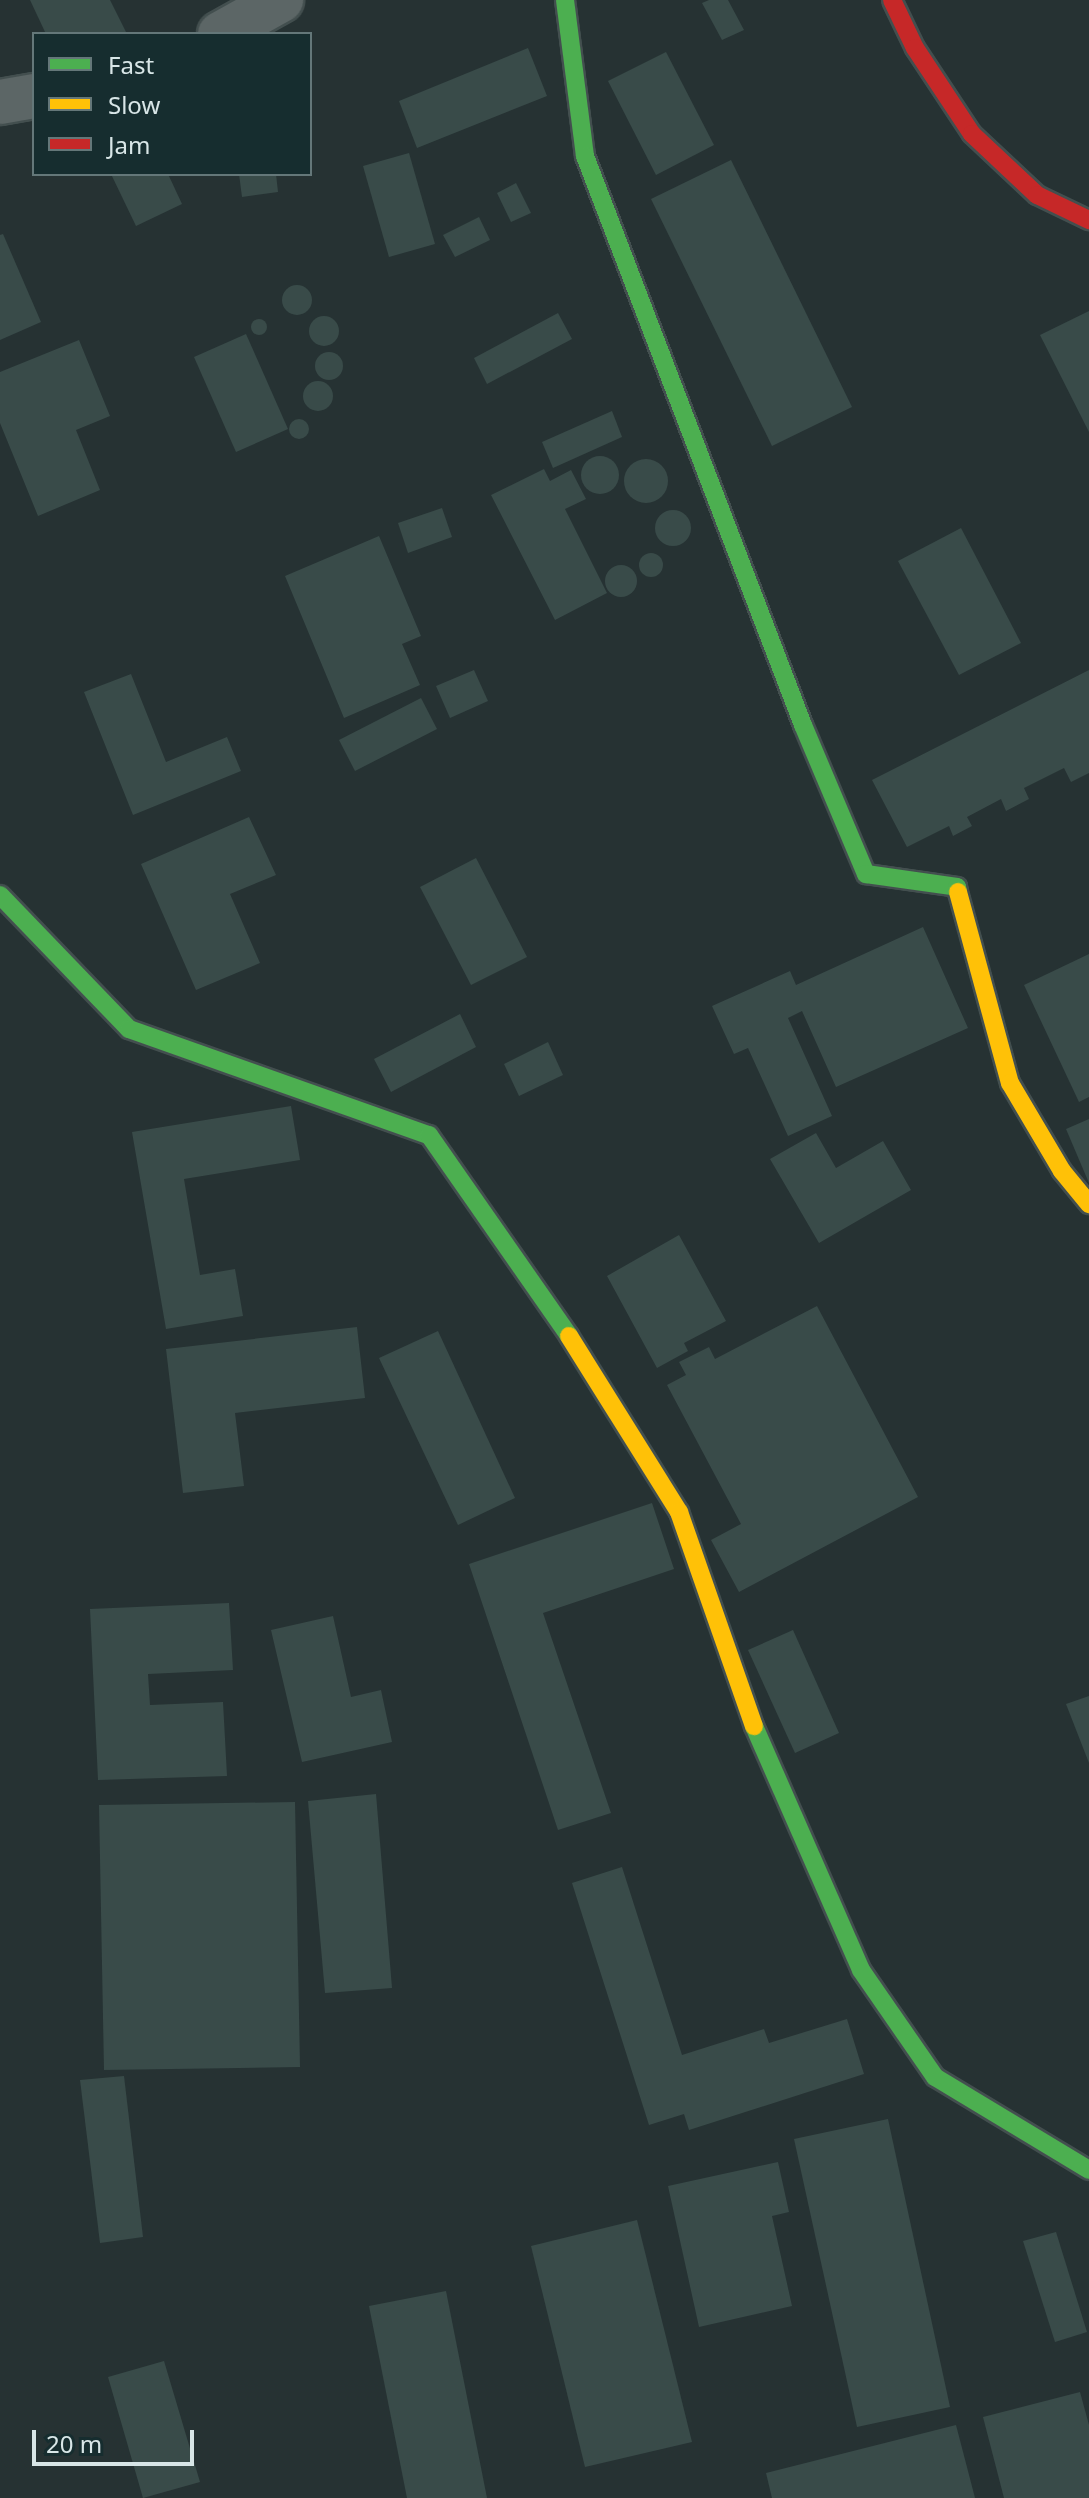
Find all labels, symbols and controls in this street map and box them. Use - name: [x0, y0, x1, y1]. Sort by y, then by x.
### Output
- legend: [32, 32, 312, 176]
- text: Fast: [108, 48, 154, 81]
- text: Slow: [108, 88, 160, 121]
- text: Jam: [108, 128, 150, 161]
- scale bar: [36, 2414, 198, 2464]
- text: 20 m: [46, 2427, 102, 2460]

